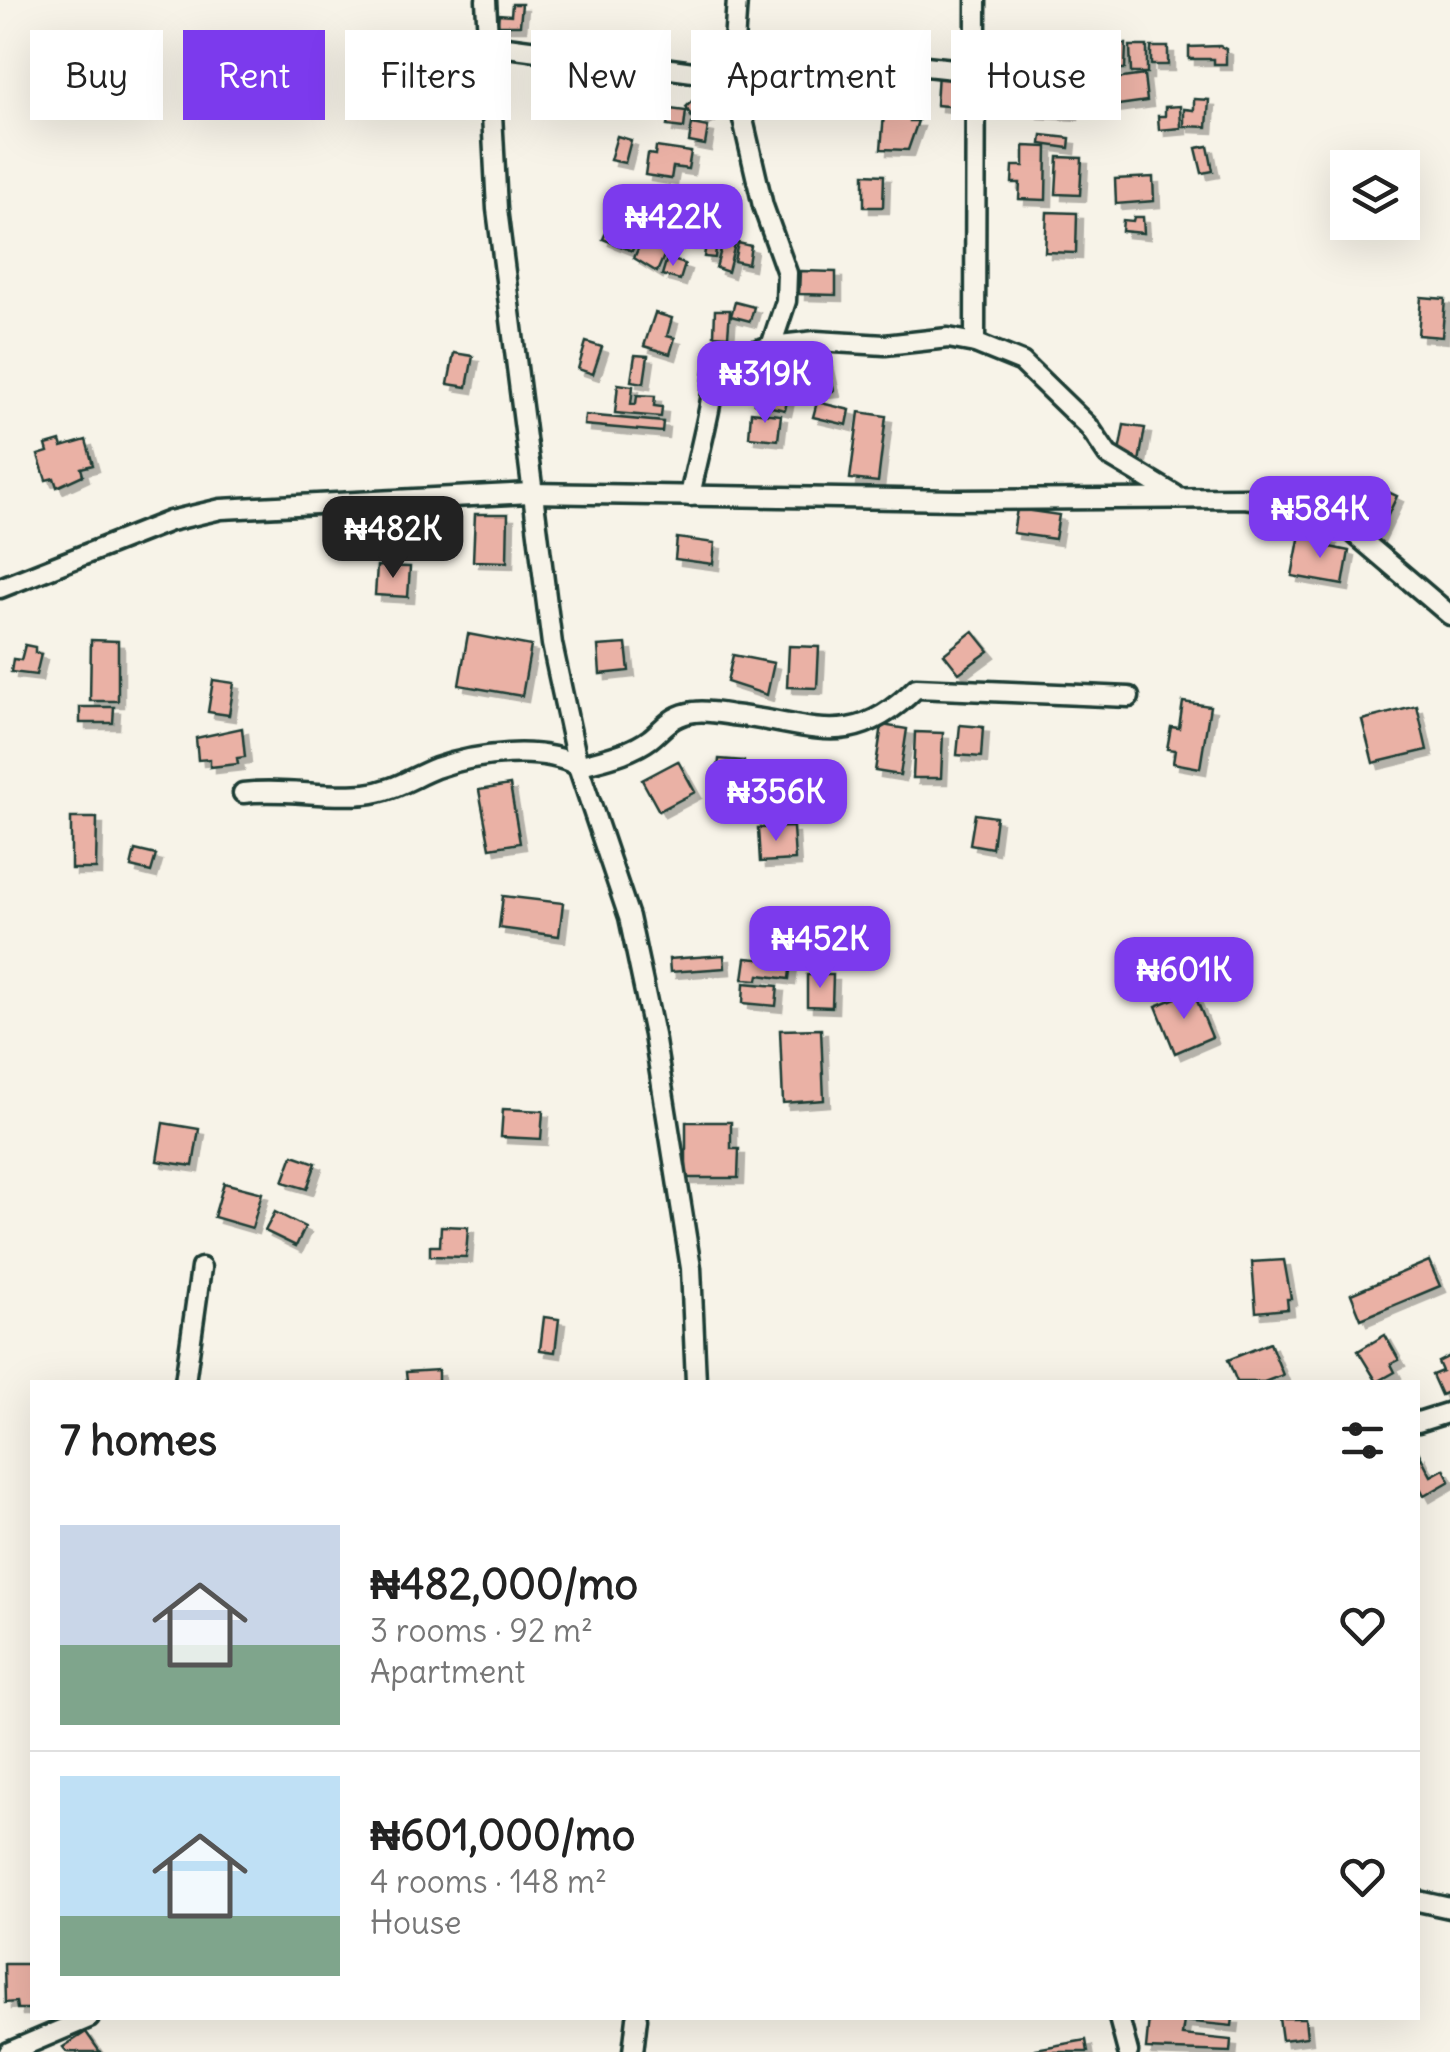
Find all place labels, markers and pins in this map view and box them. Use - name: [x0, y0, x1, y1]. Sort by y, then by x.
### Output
- pin: ₦422K: [603, 184, 743, 269]
- pin: ₦319K: [695, 341, 835, 426]
- pin: ₦584K: [1250, 476, 1390, 561]
- pin: ₦482K: [323, 496, 463, 581]
- pin: ₦356K: [706, 759, 846, 844]
- pin: ₦452K: [750, 906, 890, 991]
- pin: ₦601K: [1114, 937, 1254, 1022]

